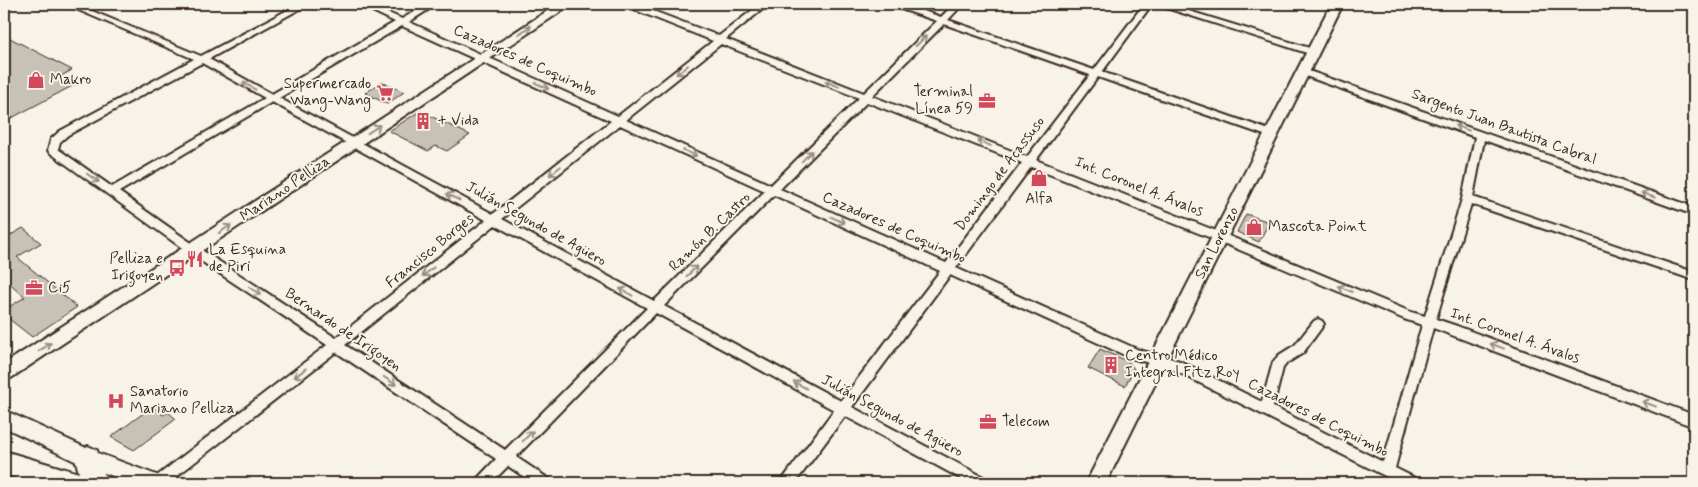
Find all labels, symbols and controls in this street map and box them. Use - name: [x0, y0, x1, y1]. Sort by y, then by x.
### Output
- street label: Cazadores de Coquimbo: [450, 20, 600, 102]
- one-way arrow: [518, 25, 532, 36]
- one-way arrow: [915, 35, 928, 47]
- one-way arrow: [676, 64, 689, 75]
- shop icon: Makro: [26, 70, 46, 90]
- place label: Makro: [50, 70, 91, 90]
- place label: Supermercado Wang-Wang: [284, 74, 371, 112]
- one-way arrow: [825, 78, 840, 87]
- one-way arrow: [242, 80, 257, 90]
- one-way arrow: [535, 81, 550, 91]
- place label: Terminal Línea 59: [913, 82, 973, 119]
- supermarket icon: Supermercado Wang-Wang: [375, 83, 395, 103]
- street label: Sargento Juan Bautista Cabral: [1408, 84, 1599, 171]
- office icon: Terminal Línea 59: [977, 91, 997, 111]
- building icon: + Vida: [413, 111, 433, 131]
- place label: + Vida: [437, 111, 479, 131]
- street label: Domingo de Acassuso: [950, 113, 1050, 235]
- one-way arrow: [1455, 123, 1471, 132]
- one-way arrow: [367, 124, 381, 134]
- one-way arrow: [976, 138, 991, 147]
- one-way arrow: [682, 149, 697, 159]
- one-way arrow: [801, 150, 813, 163]
- street label: Mariano Pelliza: [236, 151, 334, 227]
- street label: Int. Coronel A. Ávalos: [1072, 151, 1207, 222]
- one-way arrow: [549, 165, 562, 176]
- shop icon: Alfa: [1029, 168, 1049, 188]
- one-way arrow: [86, 173, 100, 183]
- street label: Julián Segundo de Agüero: [462, 177, 610, 272]
- street label: Cazadores de Coquimbo: [819, 187, 969, 269]
- street label: Ramón B. Castro: [665, 188, 755, 276]
- place label: Alfa: [1025, 189, 1053, 209]
- one-way arrow: [1641, 190, 1657, 199]
- one-way arrow: [446, 192, 461, 201]
- street label: San Lorenzo: [1190, 203, 1244, 283]
- street label: Francisco Borges: [382, 209, 479, 294]
- one-way arrow: [831, 215, 846, 225]
- shop icon: Mascota Point: [1244, 217, 1264, 237]
- place label: Mascota Point: [1268, 217, 1367, 237]
- one-way arrow: [217, 224, 231, 234]
- place label: La Esquina de Piri: [209, 240, 286, 277]
- place label: Pelliza e Irigoyen: [110, 249, 163, 287]
- restaurant icon: La Esquina de Piri: [185, 249, 205, 269]
- bus stop icon: Pelliza e Irigoyen: [167, 258, 187, 278]
- one-way arrow: [686, 265, 698, 277]
- one-way arrow: [421, 267, 435, 277]
- office icon: Ci5: [24, 278, 44, 298]
- place label: Ci5: [48, 278, 71, 298]
- street label: Bernardo de Irigoyen: [280, 284, 405, 377]
- one-way arrow: [1338, 284, 1353, 294]
- one-way arrow: [248, 286, 262, 296]
- one-way arrow: [619, 287, 634, 297]
- street label: Int. Coronel A. Ávalos: [1447, 302, 1583, 369]
- one-way arrow: [37, 341, 51, 351]
- one-way arrow: [1490, 341, 1505, 350]
- place label: Centro Médico Integral Fitz Roy: [1125, 346, 1240, 384]
- building icon: Centro Médico Integral Fitz Roy: [1101, 355, 1121, 375]
- one-way arrow: [293, 368, 307, 378]
- street label: Julián Segundo de Agüero: [817, 370, 966, 463]
- street label: Cazadores de Coquimbo: [1244, 374, 1392, 462]
- one-way arrow: [383, 376, 397, 386]
- one-way arrow: [794, 380, 808, 390]
- place label: Sanatorio Mariano Pelliza: [130, 382, 235, 419]
- hospital icon: Sanatorio Mariano Pelliza: [106, 391, 126, 411]
- one-way arrow: [1642, 399, 1657, 408]
- office icon: Telecom: [978, 412, 998, 432]
- place label: Telecom: [1002, 412, 1050, 432]
- one-way arrow: [522, 429, 534, 442]

